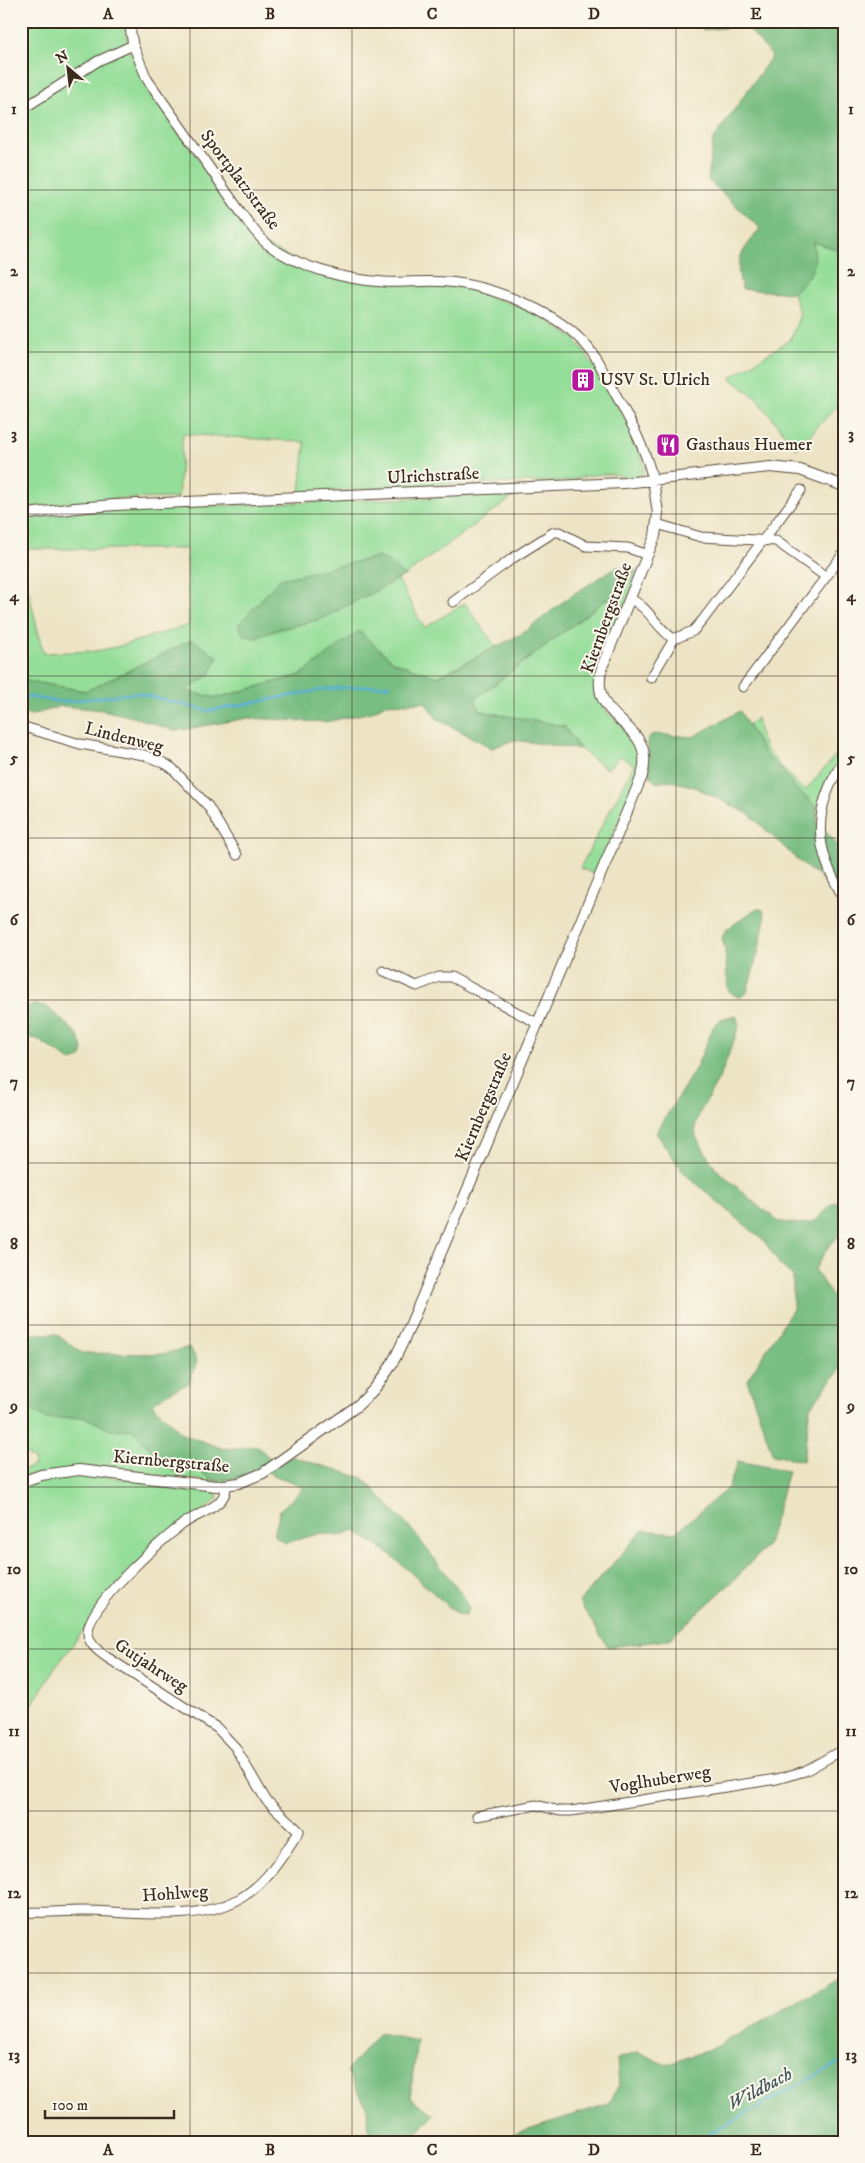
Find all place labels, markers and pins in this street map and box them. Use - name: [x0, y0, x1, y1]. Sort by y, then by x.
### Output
- building icon: USV St. Ulrich: [570, 367, 596, 393]
- place label: USV St. Ulrich: [600, 369, 710, 391]
- restaurant icon: Gasthaus Huemer: [655, 432, 681, 458]
- place label: Gasthaus Huemer: [686, 434, 813, 456]

